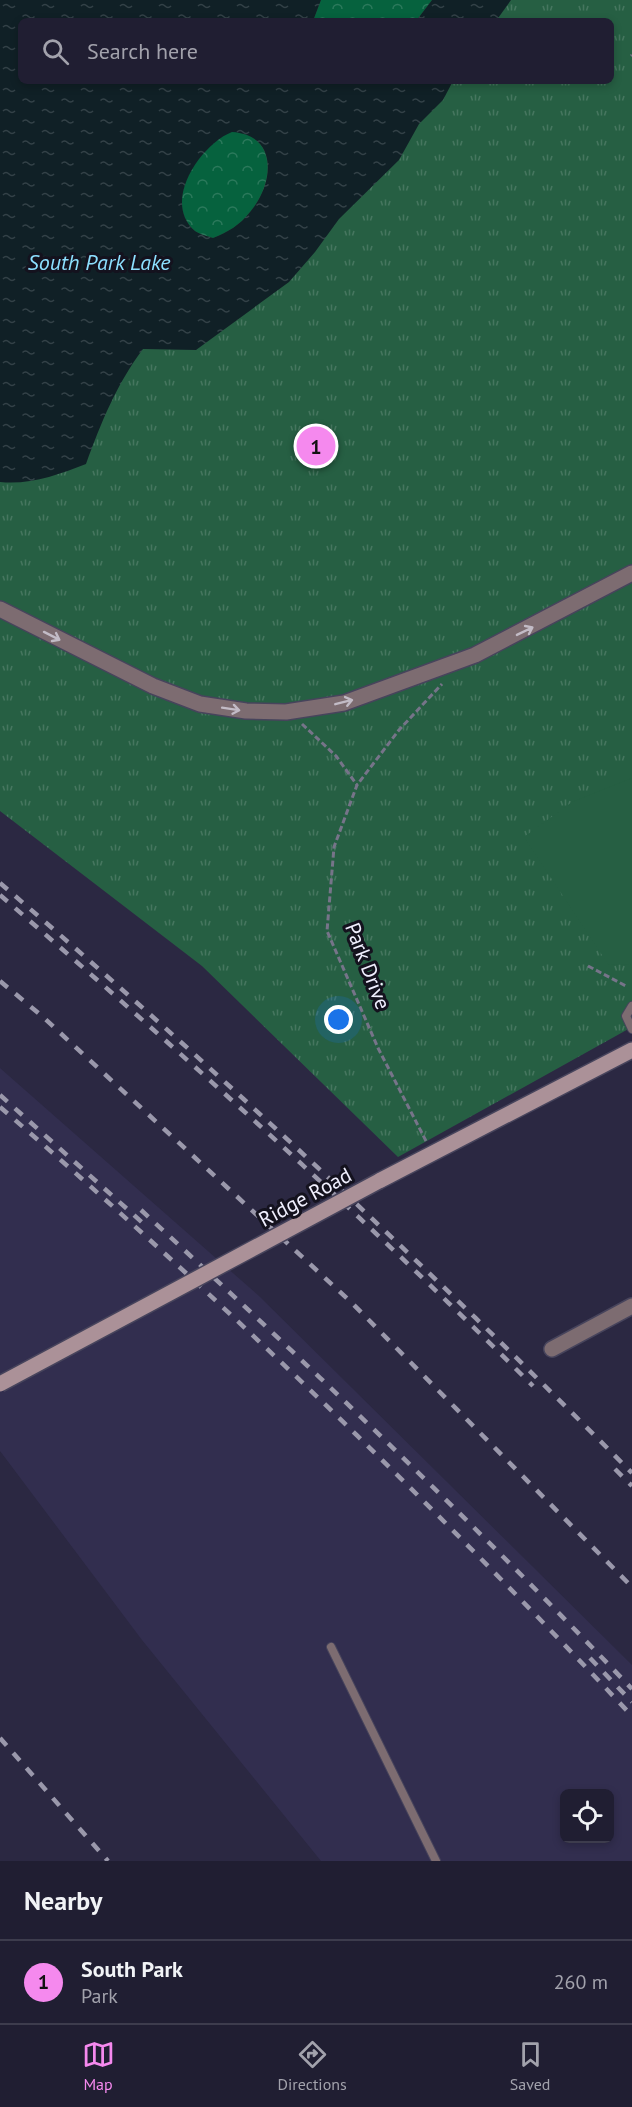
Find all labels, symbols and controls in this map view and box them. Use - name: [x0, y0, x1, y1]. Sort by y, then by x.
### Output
- search box: [18, 18, 614, 84]
- icon: search: [39, 35, 72, 68]
- text: Search here: [87, 37, 198, 65]
- water label: South Park Lake: [28, 248, 171, 276]
- pin: 1: [296, 424, 336, 468]
- one-way arrow: [515, 624, 533, 636]
- one-way arrow: [42, 631, 60, 643]
- one-way arrow: [334, 695, 353, 707]
- one-way arrow: [221, 704, 241, 715]
- street label: Park Drive: [339, 919, 397, 1013]
- your location: [324, 1005, 353, 1034]
- street label: Ridge Road: [254, 1161, 356, 1233]
- map controls: [560, 1789, 614, 1843]
- button: locate: [560, 1789, 614, 1843]
- text: Nearby: [24, 1884, 102, 1917]
- text: South Park: [81, 1955, 183, 1983]
- text: 1: [38, 1969, 49, 1995]
- text: 260 m: [554, 1969, 608, 1995]
- text: Park: [81, 1983, 118, 2009]
- tab: Map: [82, 2038, 115, 2094]
- tab: Directions: [278, 2038, 347, 2094]
- tab: Saved: [510, 2038, 550, 2094]

